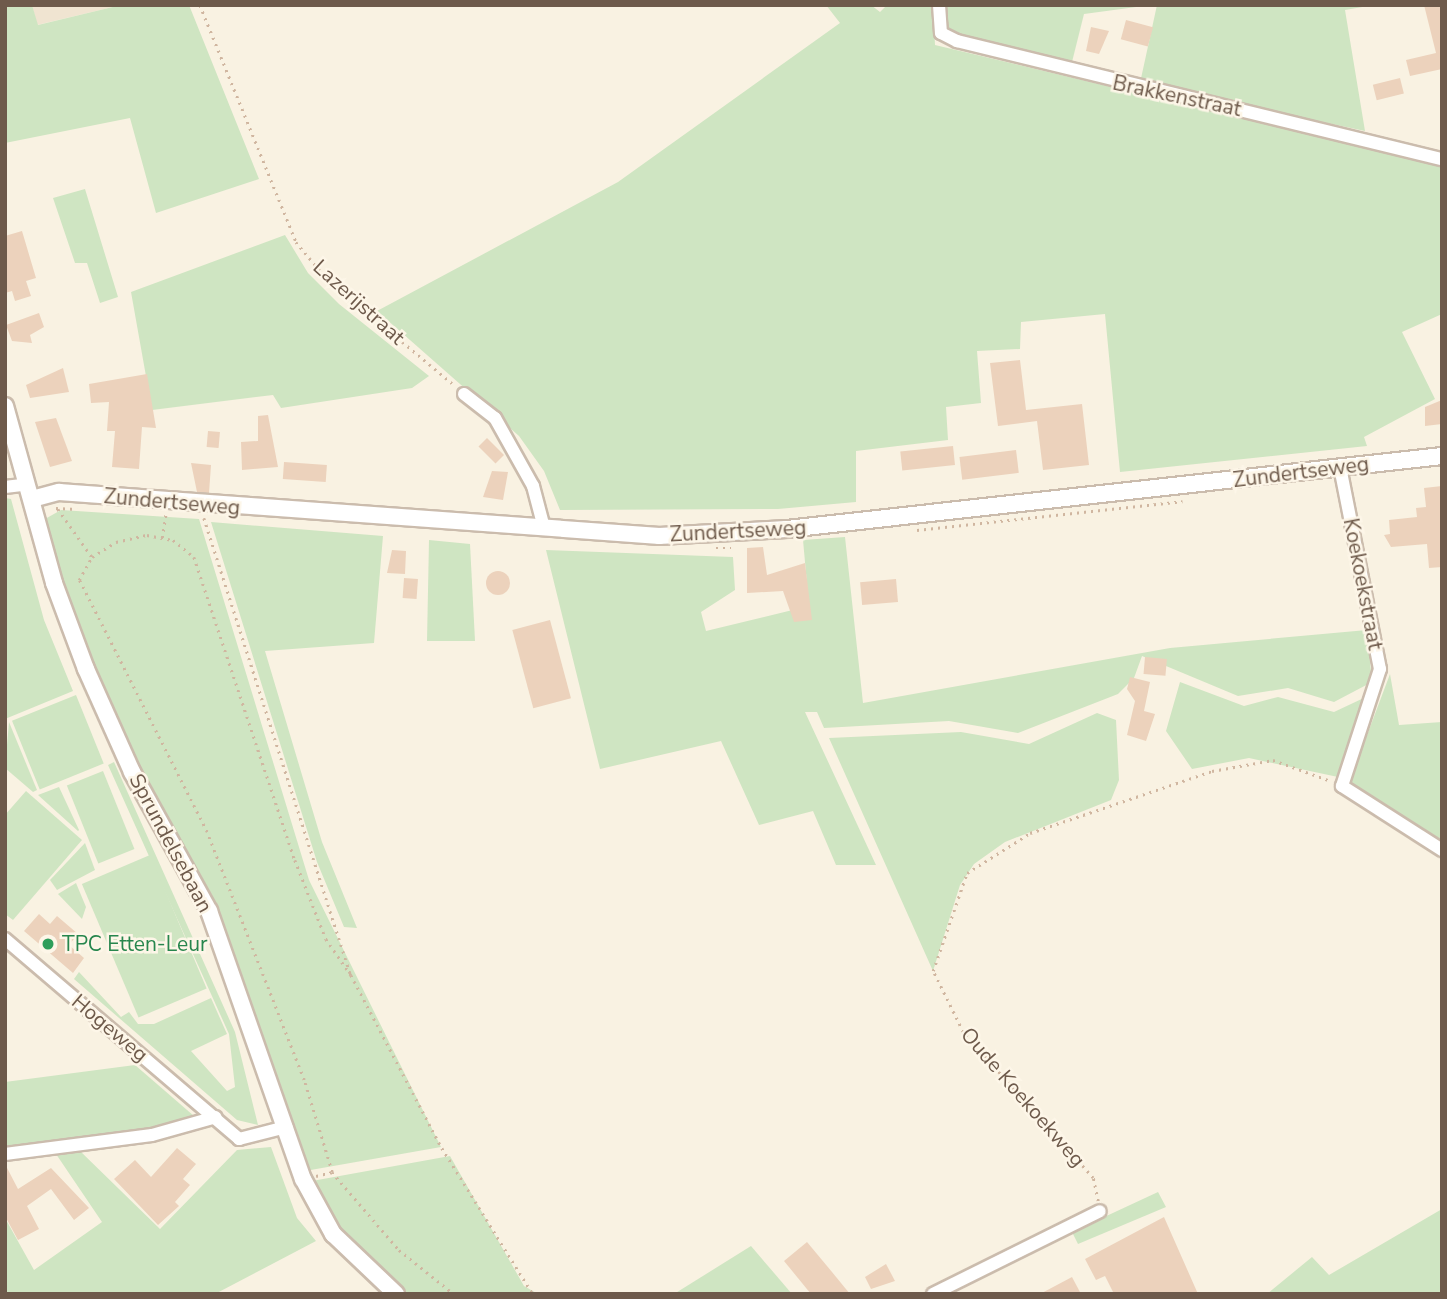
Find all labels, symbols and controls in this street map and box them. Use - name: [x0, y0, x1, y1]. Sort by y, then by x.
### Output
- street label: Brakkenstraat: [1110, 70, 1244, 122]
- street label: Lazerijstraat: [308, 254, 410, 350]
- street label: Zundertseweg: [1232, 451, 1370, 493]
- street label: Zundertseweg: [103, 483, 241, 521]
- street label: Zundertseweg: [669, 515, 807, 547]
- street label: Koekoekstraat: [1338, 516, 1388, 652]
- street label: Sprundelsebaan: [124, 769, 218, 917]
- place label: TPC Etten-Leur: [62, 931, 208, 957]
- marker: TPC Etten-Leur: [40, 936, 56, 952]
- street label: Hogeweg: [67, 989, 153, 1067]
- street label: Oude Koekoekweg: [956, 1022, 1090, 1172]

